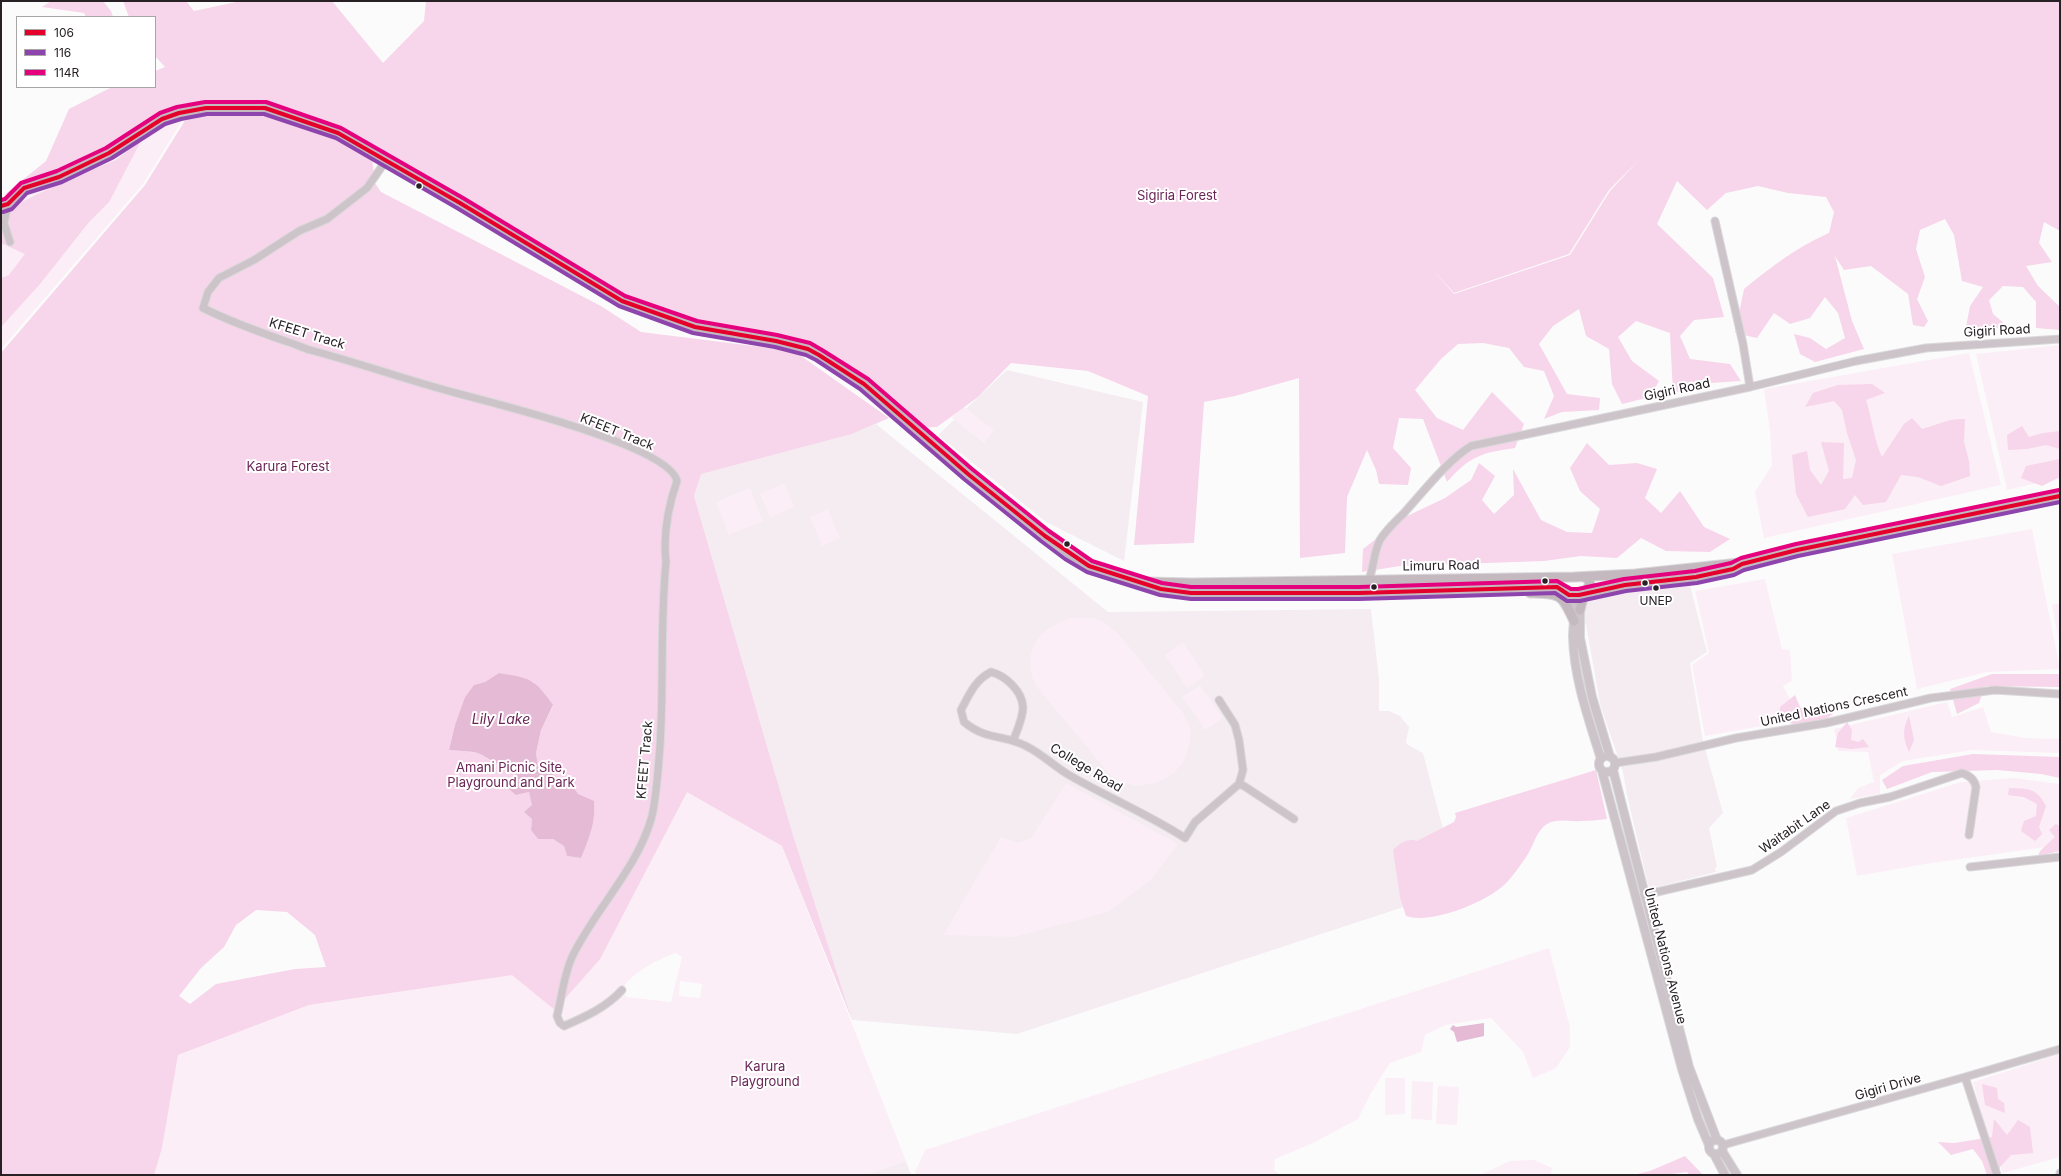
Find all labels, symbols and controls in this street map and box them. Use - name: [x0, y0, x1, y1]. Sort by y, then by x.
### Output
- legend: [16, 16, 156, 88]
- text: 106: [54, 25, 74, 40]
- text: 116: [54, 45, 71, 60]
- text: 114R: [54, 65, 79, 80]
- unlabelled marker: [414, 181, 424, 191]
- park label: Sigiria Forest: [1137, 188, 1217, 204]
- street label: KFEET Track: [267, 315, 347, 353]
- street label: Gigiri Road: [1963, 321, 2031, 341]
- street label: Gigiri Road: [1642, 375, 1712, 405]
- street label: KFEET Track: [578, 410, 656, 454]
- park label: Karura Forest: [247, 459, 329, 475]
- unlabelled marker: [1062, 539, 1072, 549]
- street label: Limuru Road: [1402, 558, 1480, 574]
- unlabelled marker: [1540, 576, 1550, 586]
- unlabelled marker: [1640, 578, 1650, 588]
- unlabelled marker: [1369, 582, 1379, 592]
- marker: UNEP: [1651, 583, 1661, 593]
- place label: UNEP: [1640, 594, 1672, 608]
- street label: United Nations Crescent: [1759, 684, 1909, 730]
- water label: Lily Lake: [472, 712, 530, 728]
- street label: KFEET Track: [634, 720, 656, 800]
- street label: College Road: [1047, 740, 1125, 796]
- park label: Amani Picnic Site, Playground and Park: [447, 760, 575, 791]
- street label: Waitabit Lane: [1756, 797, 1834, 857]
- street label: United Nations Avenue: [1640, 886, 1690, 1026]
- park label: Karura Playground: [730, 1059, 800, 1090]
- street label: Gigiri Drive: [1853, 1070, 1923, 1104]

